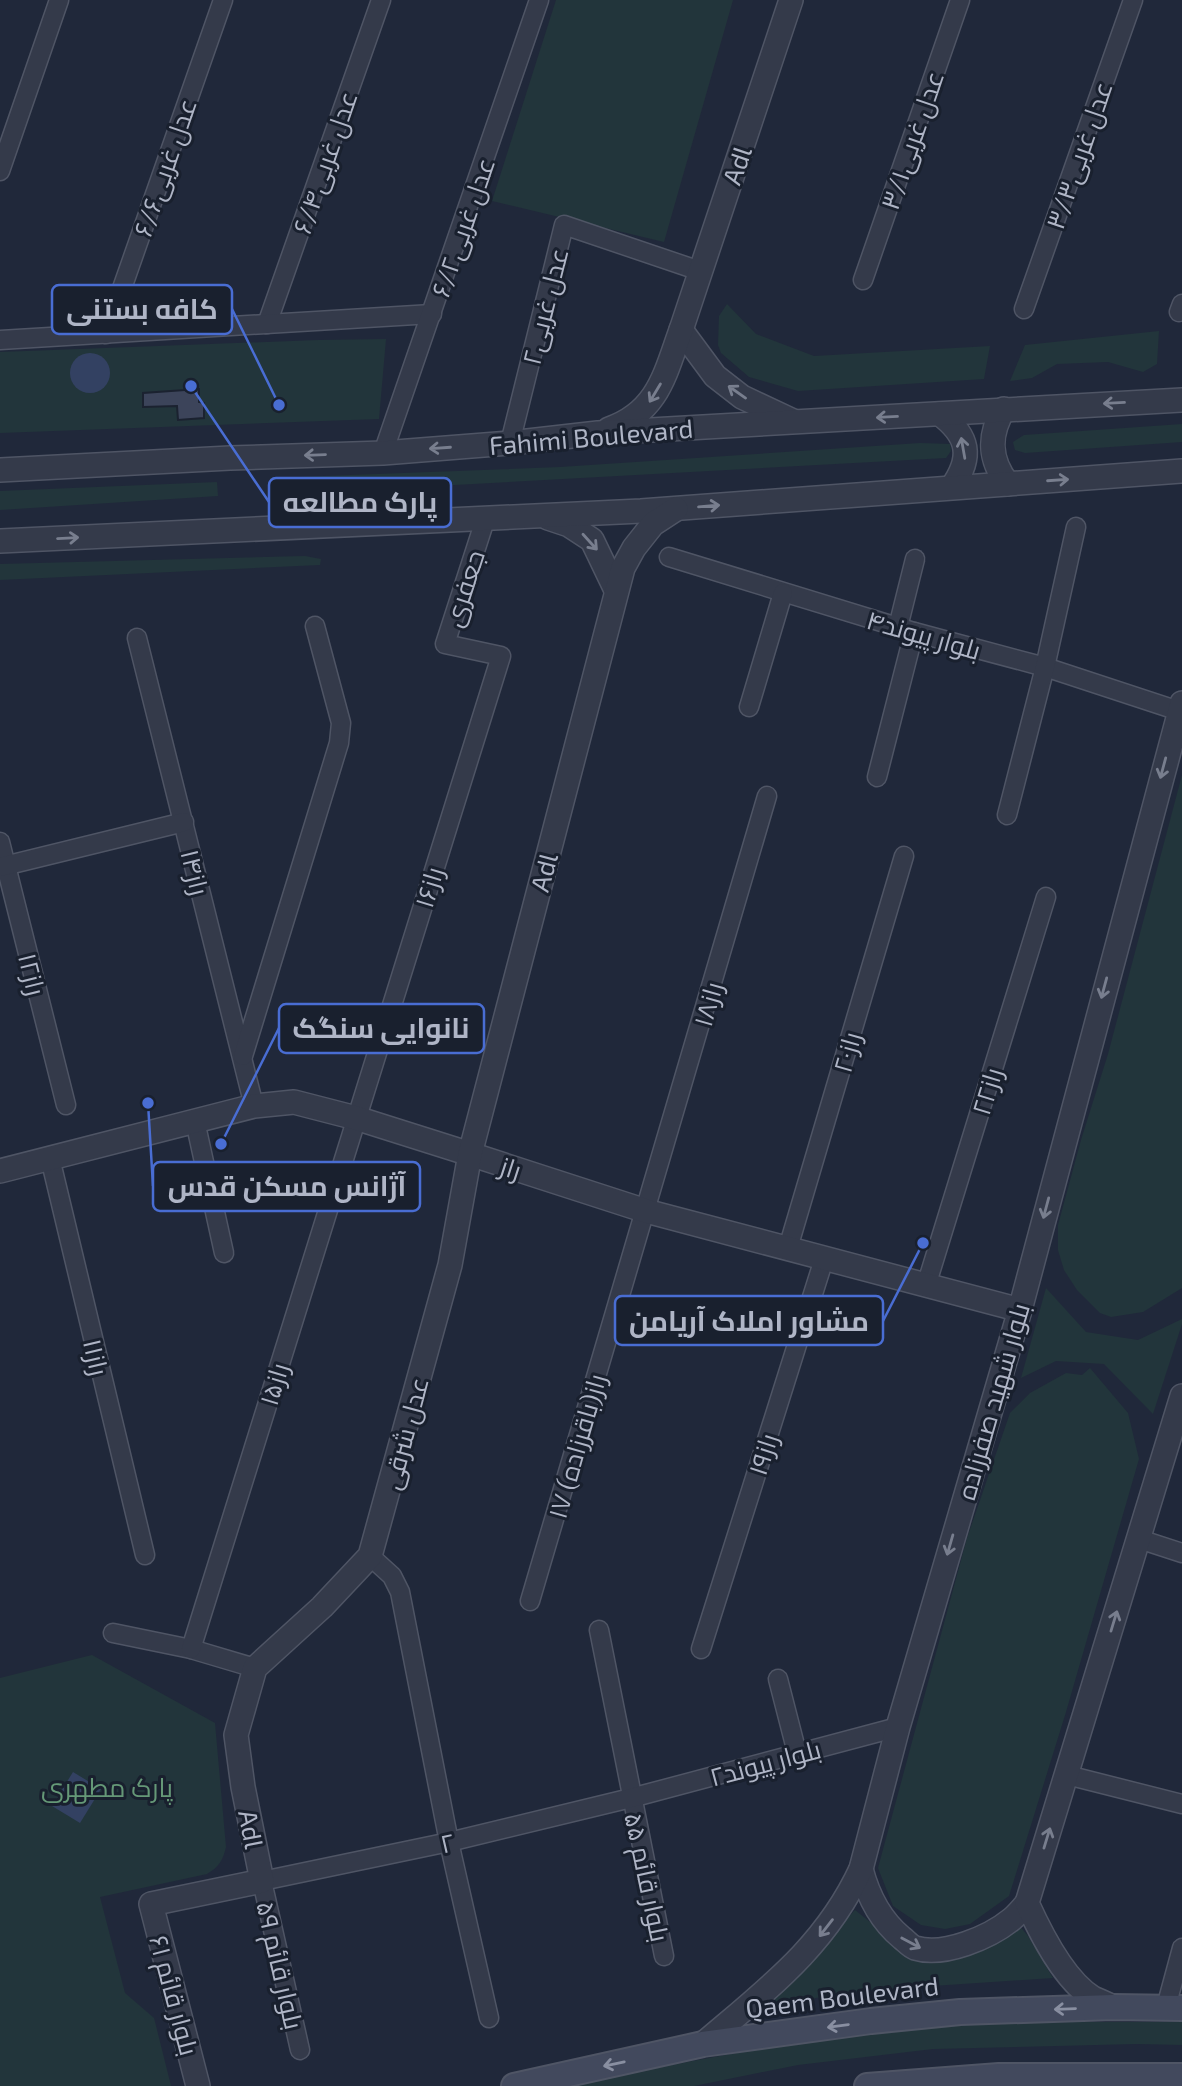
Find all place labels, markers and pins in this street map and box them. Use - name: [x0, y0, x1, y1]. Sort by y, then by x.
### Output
- callout: کافه بستنی: [52, 285, 232, 334]
- callout: پارک مطالعه: [269, 478, 451, 527]
- callout: نانوایی سنگک: [279, 1004, 484, 1053]
- callout: آژانس مسکن قدس: [153, 1162, 420, 1211]
- callout: مشاور املاک آریامن: [615, 1296, 883, 1345]

